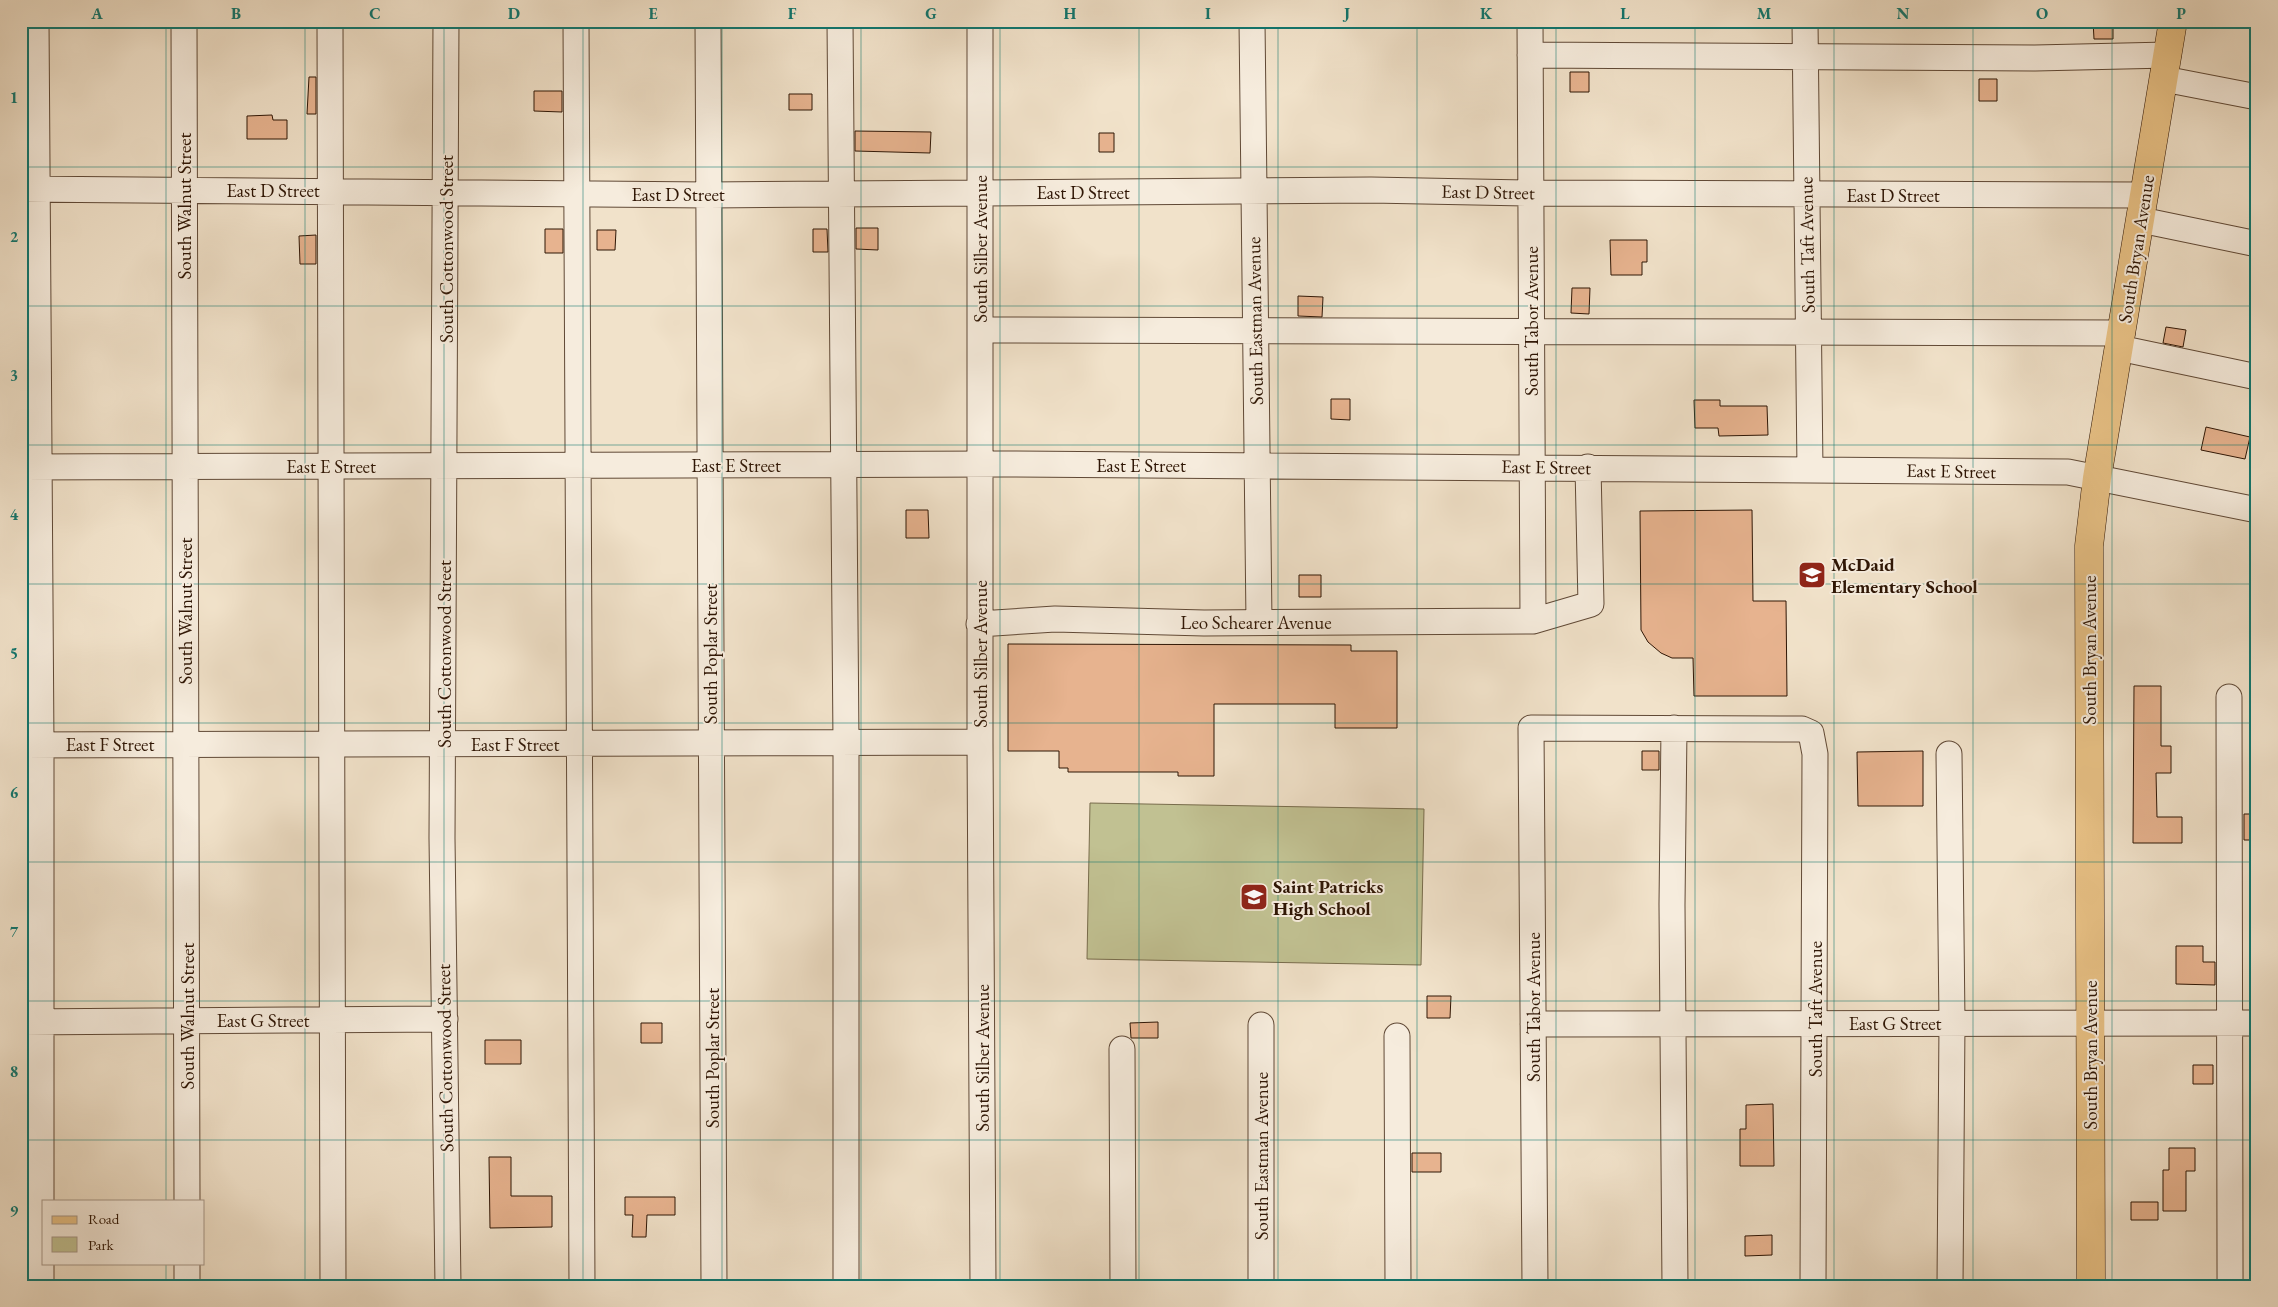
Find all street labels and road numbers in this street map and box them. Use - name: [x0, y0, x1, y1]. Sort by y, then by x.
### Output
- street label: South Walnut Street: [172, 132, 197, 280]
- street label: South Cottonwood Street: [434, 155, 459, 343]
- street label: South Bryan Avenue: [2112, 173, 2160, 325]
- street label: South Silber Avenue: [968, 175, 993, 323]
- street label: South Taft Avenue: [1793, 177, 1821, 313]
- street label: East D Street: [226, 178, 320, 203]
- street label: East D Street: [1441, 179, 1535, 205]
- street label: East D Street: [1036, 180, 1130, 205]
- street label: East D Street: [631, 182, 725, 207]
- street label: East D Street: [1846, 183, 1940, 208]
- street label: South Eastman Avenue: [1241, 237, 1269, 405]
- street label: South Tabor Avenue: [1519, 246, 1544, 396]
- street label: East E Street: [691, 453, 781, 478]
- street label: East E Street: [1096, 453, 1186, 478]
- street label: East E Street: [286, 454, 376, 479]
- street label: East E Street: [1501, 454, 1591, 480]
- street label: East E Street: [1906, 458, 1996, 484]
- street label: South Walnut Street: [173, 537, 198, 685]
- street label: South Cottonwood Street: [432, 560, 457, 748]
- street label: South Bryan Avenue: [2077, 575, 2102, 725]
- street label: South Silber Avenue: [968, 580, 993, 728]
- street label: South Poplar Street: [698, 584, 723, 724]
- street label: Leo Schearer Avenue: [1180, 610, 1332, 635]
- street label: East F Street: [66, 732, 155, 757]
- street label: East F Street: [471, 732, 560, 757]
- street label: South Tabor Avenue: [1521, 932, 1546, 1082]
- street label: South Taft Avenue: [1803, 941, 1828, 1077]
- street label: South Walnut Street: [175, 942, 200, 1090]
- street label: South Cottonwood Street: [431, 964, 459, 1152]
- street label: South Bryan Avenue: [2078, 980, 2103, 1130]
- street label: South Silber Avenue: [970, 984, 995, 1132]
- street label: South Poplar Street: [700, 988, 725, 1128]
- street label: East G Street: [216, 1008, 310, 1033]
- street label: East G Street: [1848, 1011, 1942, 1036]
- street label: South Eastman Avenue: [1249, 1072, 1274, 1240]

